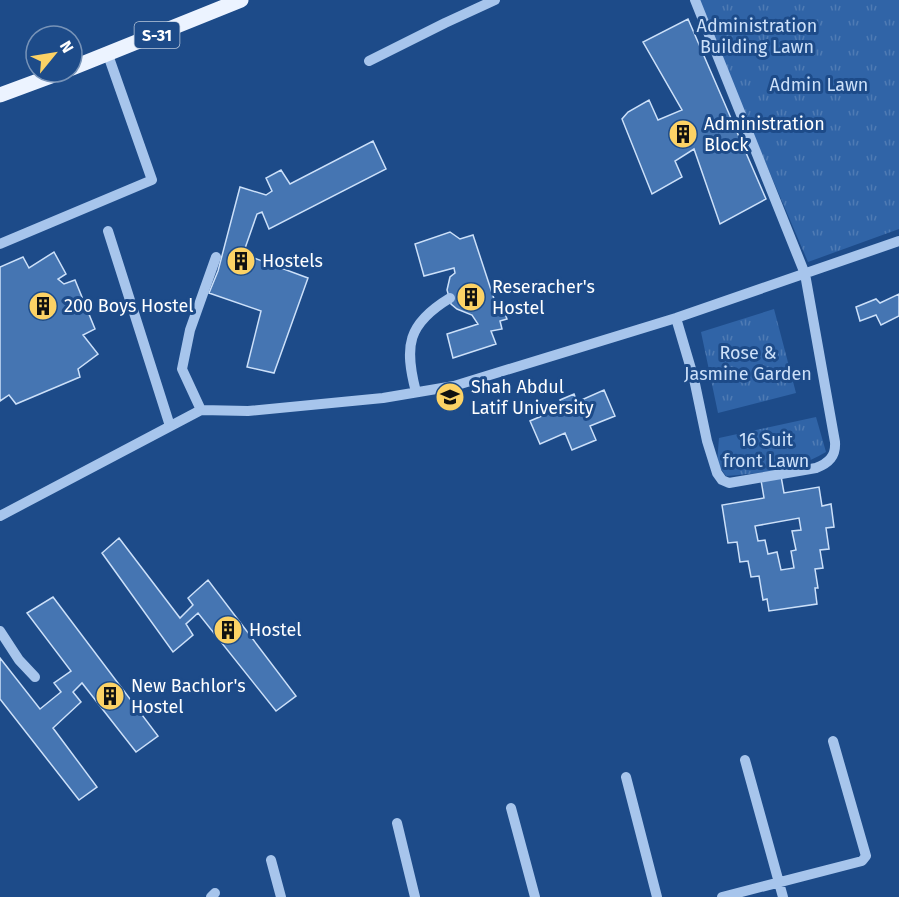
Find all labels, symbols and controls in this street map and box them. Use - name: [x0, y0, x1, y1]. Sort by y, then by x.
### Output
- park label: Administration Building Lawn: [697, 15, 817, 58]
- road number: S-31: [134, 22, 180, 48]
- north arrow: [24, 24, 84, 84]
- text: N: [56, 37, 77, 56]
- park label: Admin Lawn: [770, 74, 868, 96]
- place label: Administration Block: [704, 113, 825, 156]
- building icon: Administration Block: [667, 118, 699, 150]
- building icon: Hostels: [225, 245, 257, 277]
- place label: Hostels: [262, 250, 323, 272]
- place label: Reseracher's Hostel: [492, 276, 595, 319]
- building icon: Reseracher's Hostel: [455, 281, 487, 313]
- building icon: 200 Boys Hostel: [27, 290, 59, 322]
- place label: 200 Boys Hostel: [64, 295, 194, 317]
- park label: Rose & Jasmine Garden: [684, 342, 812, 385]
- place label: Shah Abdul Latif University: [471, 376, 594, 419]
- school or university icon: Shah Abdul Latif University: [434, 381, 466, 413]
- park label: 16 Suit front Lawn: [723, 429, 809, 472]
- building icon: Hostel: [212, 614, 244, 646]
- place label: Hostel: [249, 619, 301, 641]
- place label: New Bachlor's Hostel: [131, 675, 246, 718]
- building icon: New Bachlor's Hostel: [94, 680, 126, 712]

